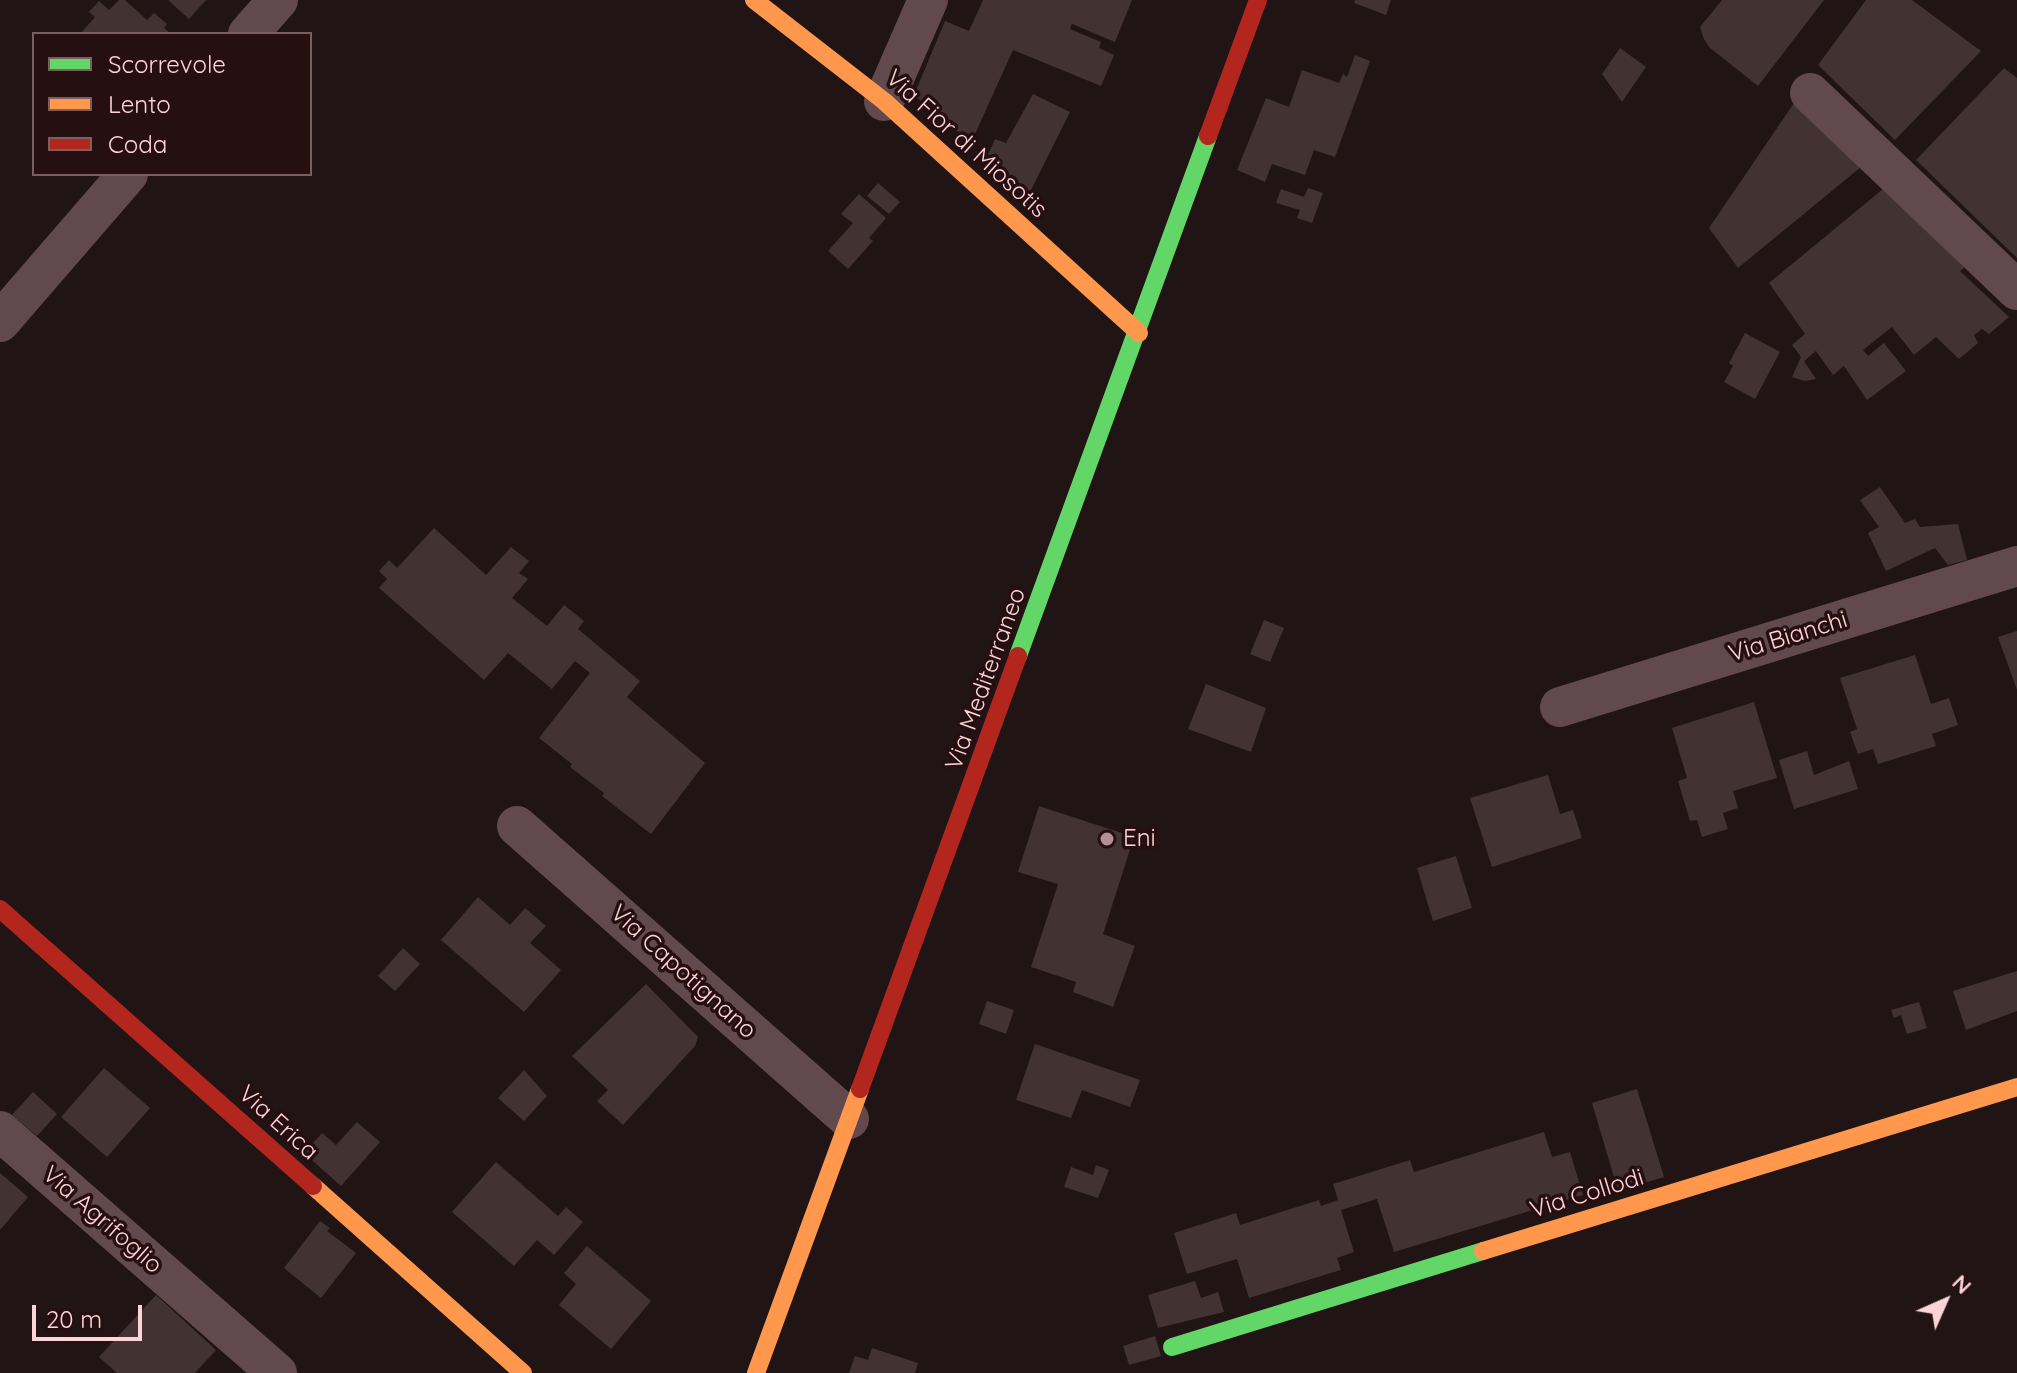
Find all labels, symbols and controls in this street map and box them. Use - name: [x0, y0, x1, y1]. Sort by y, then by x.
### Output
- legend: [32, 32, 312, 176]
- text: Scorrevole: [108, 49, 226, 79]
- street label: Via Fior di Miosotis: [879, 64, 1053, 224]
- text: Lento: [108, 89, 171, 119]
- text: Coda: [108, 129, 167, 159]
- street label: Via Mediterraneo: [940, 584, 1032, 774]
- street label: Via Bianchi: [1725, 605, 1851, 669]
- place label: Eni: [1123, 825, 1156, 853]
- marker: Eni: [1098, 830, 1116, 848]
- street label: Via Capotignano: [604, 899, 762, 1045]
- street label: Via Erica: [232, 1080, 324, 1166]
- street label: Via Agrifoglio: [36, 1160, 168, 1280]
- street label: Via Collodi: [1527, 1163, 1647, 1225]
- north arrow: [1905, 1261, 1985, 1341]
- text: N: [1946, 1268, 1978, 1300]
- scale bar: [36, 1289, 146, 1339]
- text: 20 m: [46, 1304, 102, 1334]

